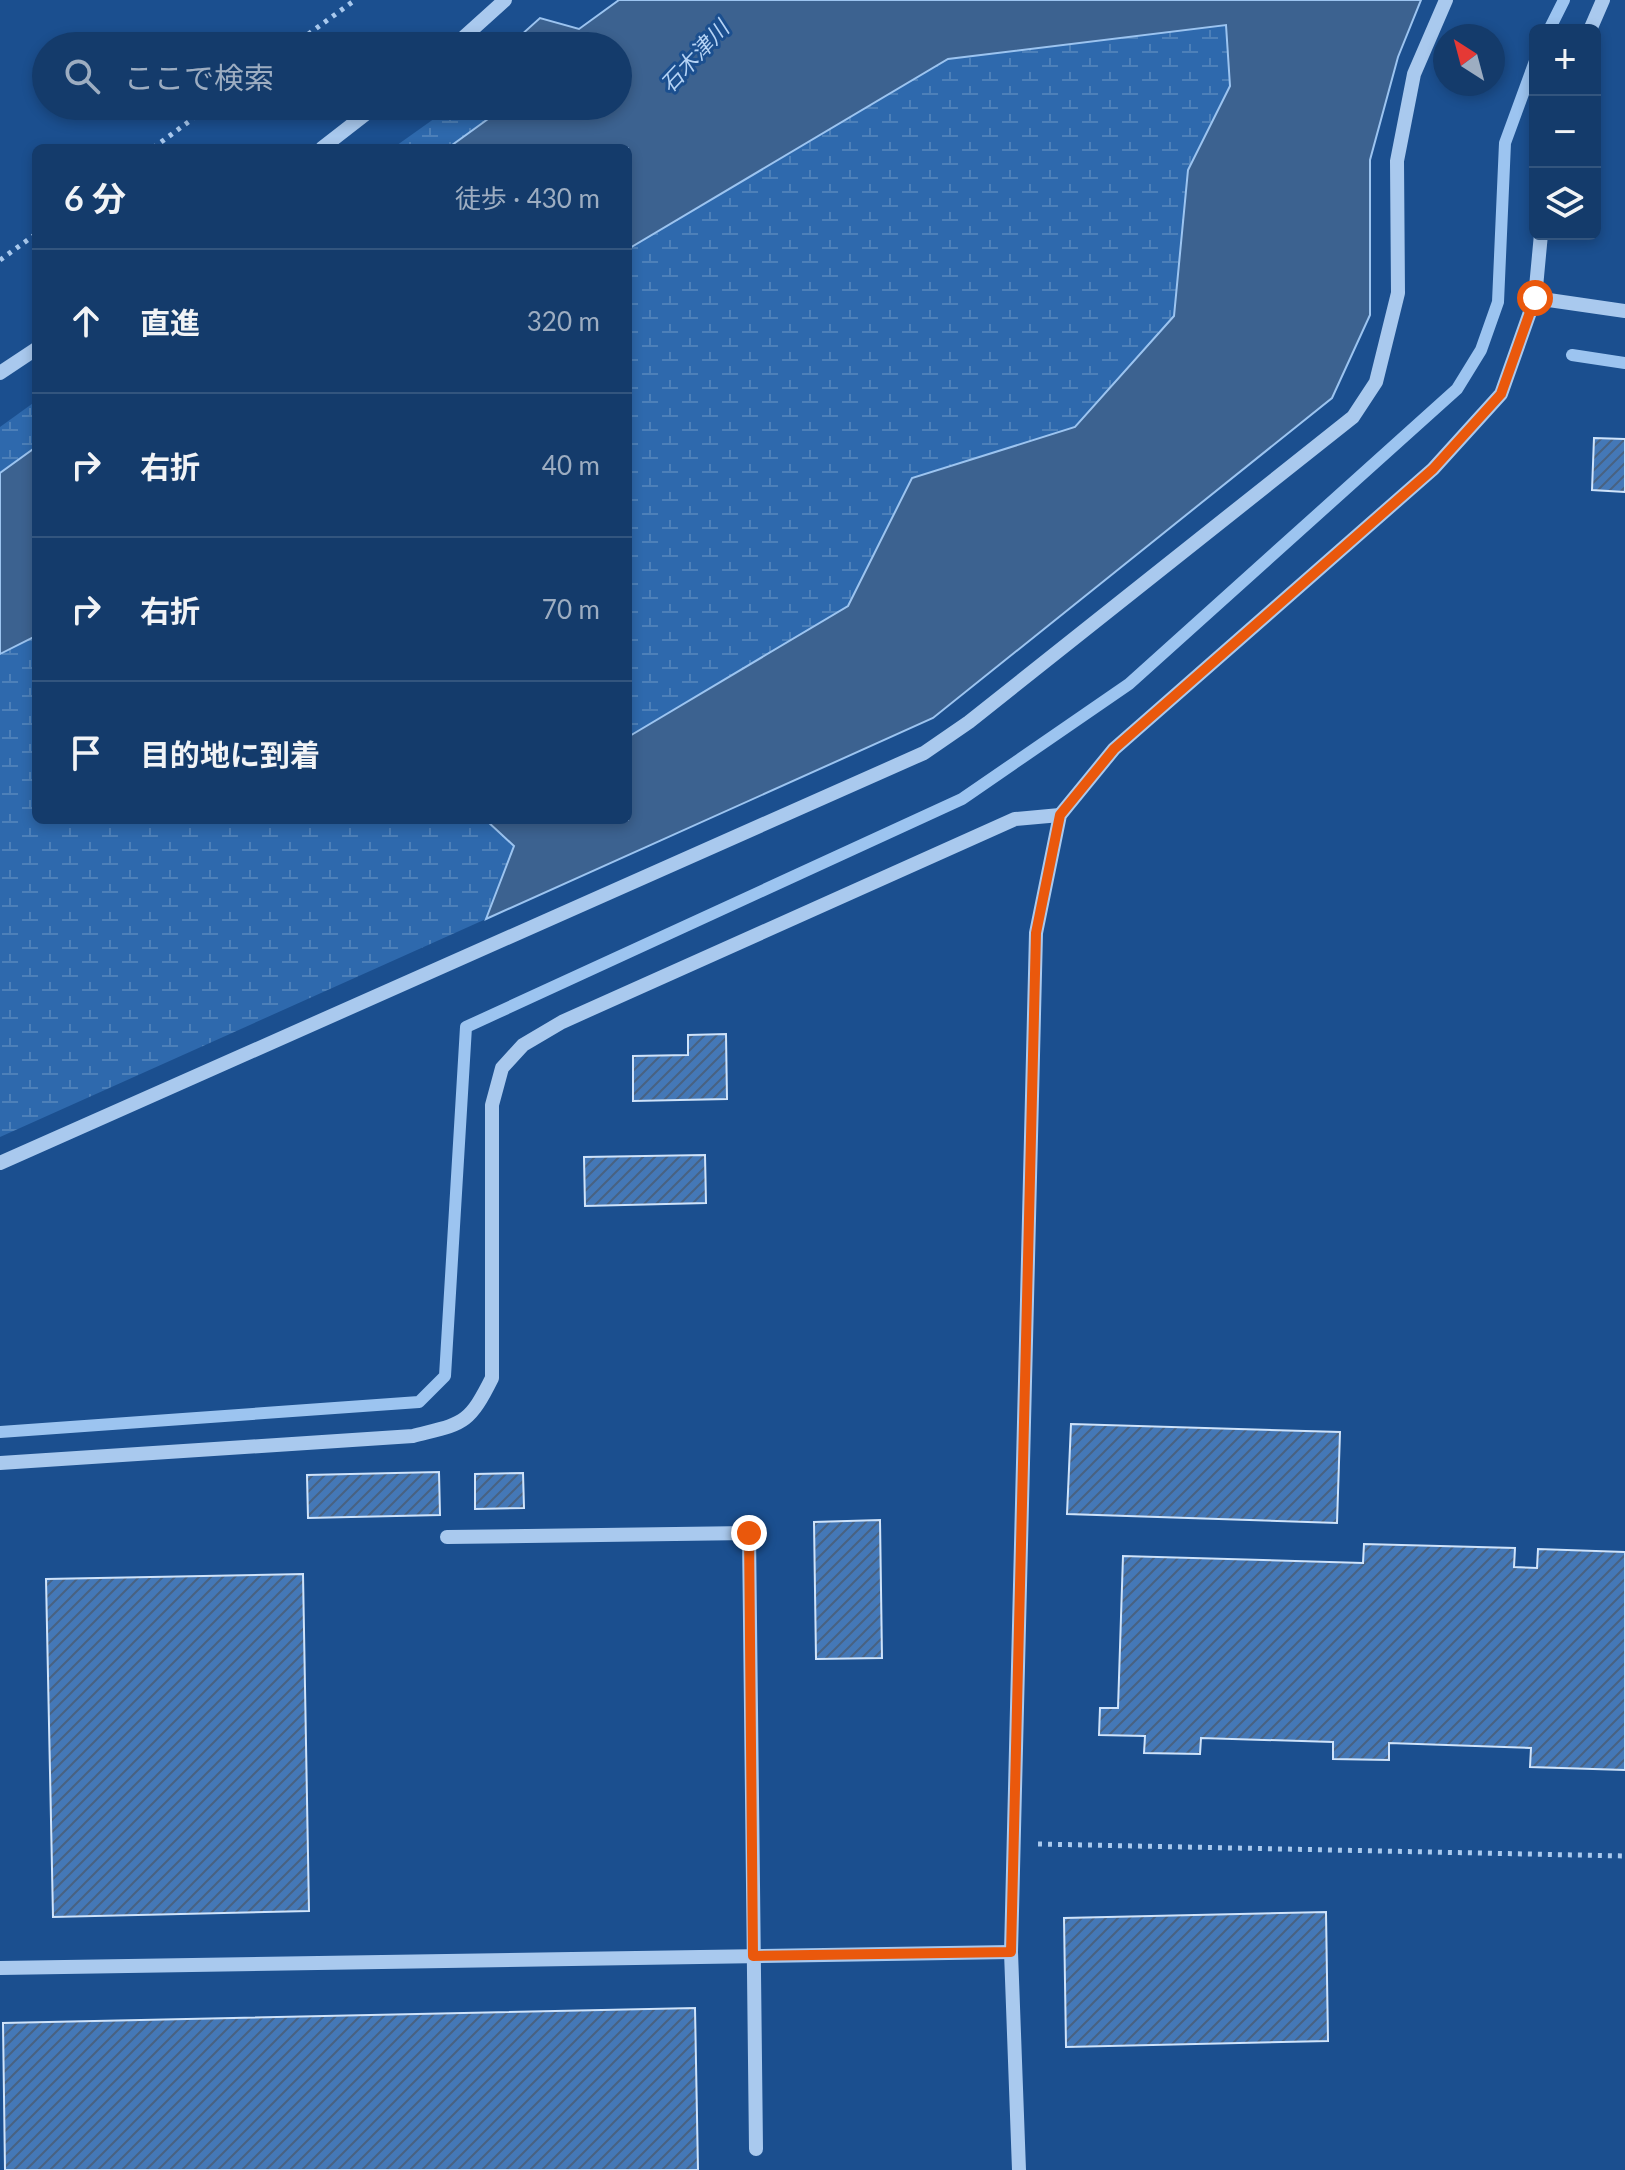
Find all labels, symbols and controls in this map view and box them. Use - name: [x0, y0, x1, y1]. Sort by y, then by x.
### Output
- water label: 石木津川: [654, 13, 735, 97]
- north arrow: [1433, 24, 1505, 96]
- map controls: [1529, 24, 1601, 240]
- button: +: [1529, 24, 1601, 96]
- search box: [32, 32, 632, 120]
- icon: search: [60, 54, 104, 98]
- text: ここで検索: [124, 59, 274, 95]
- button: −: [1529, 96, 1601, 168]
- button: layers: [1529, 168, 1601, 240]
- text: 6 分: [64, 177, 126, 218]
- text: 徒歩 · 430 m: [455, 182, 600, 214]
- route start: [1517, 280, 1553, 316]
- icon: ahead: [64, 299, 108, 343]
- text: 直進: [140, 304, 200, 340]
- text: 320 m: [527, 305, 600, 337]
- icon: right: [64, 443, 108, 487]
- text: 右折: [140, 448, 200, 484]
- text: 40 m: [542, 449, 600, 481]
- icon: right: [64, 587, 108, 631]
- text: 右折: [140, 592, 200, 628]
- text: 70 m: [542, 593, 600, 625]
- icon: arrive: [64, 731, 108, 775]
- text: 目的地に到着: [140, 736, 320, 772]
- route end: [731, 1515, 767, 1551]

